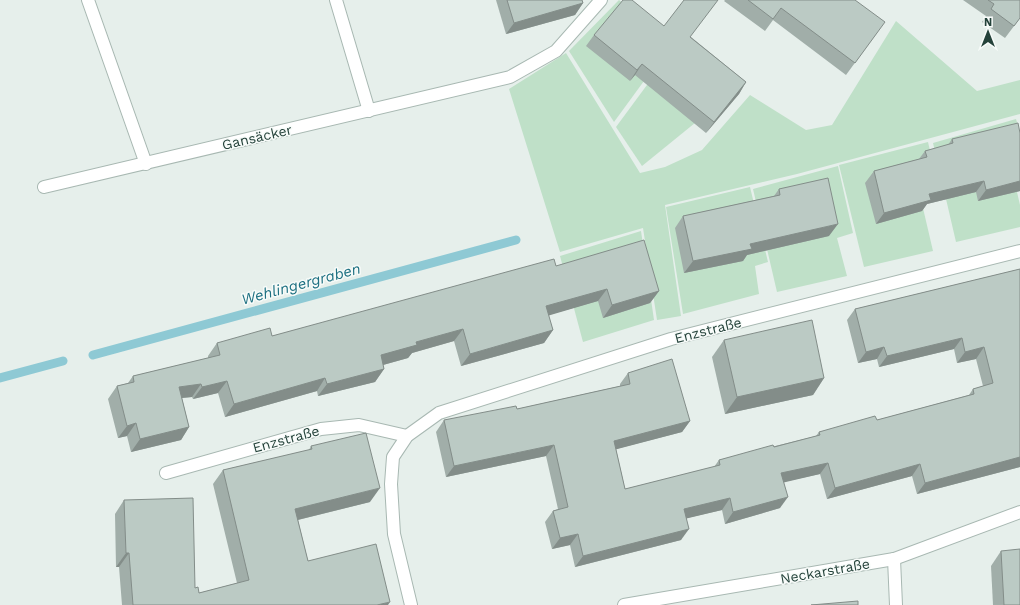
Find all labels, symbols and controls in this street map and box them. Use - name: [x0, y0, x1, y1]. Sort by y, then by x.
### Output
- north arrow: [968, 12, 1008, 52]
- text: N: [984, 16, 992, 29]
- street label: Gansäcker: [220, 121, 294, 153]
- water label: Wehlingergraben: [239, 259, 363, 309]
- street label: Enzstraße: [673, 314, 743, 346]
- street label: Enzstraße: [251, 422, 321, 456]
- street label: Neckarstraße: [779, 555, 871, 587]

